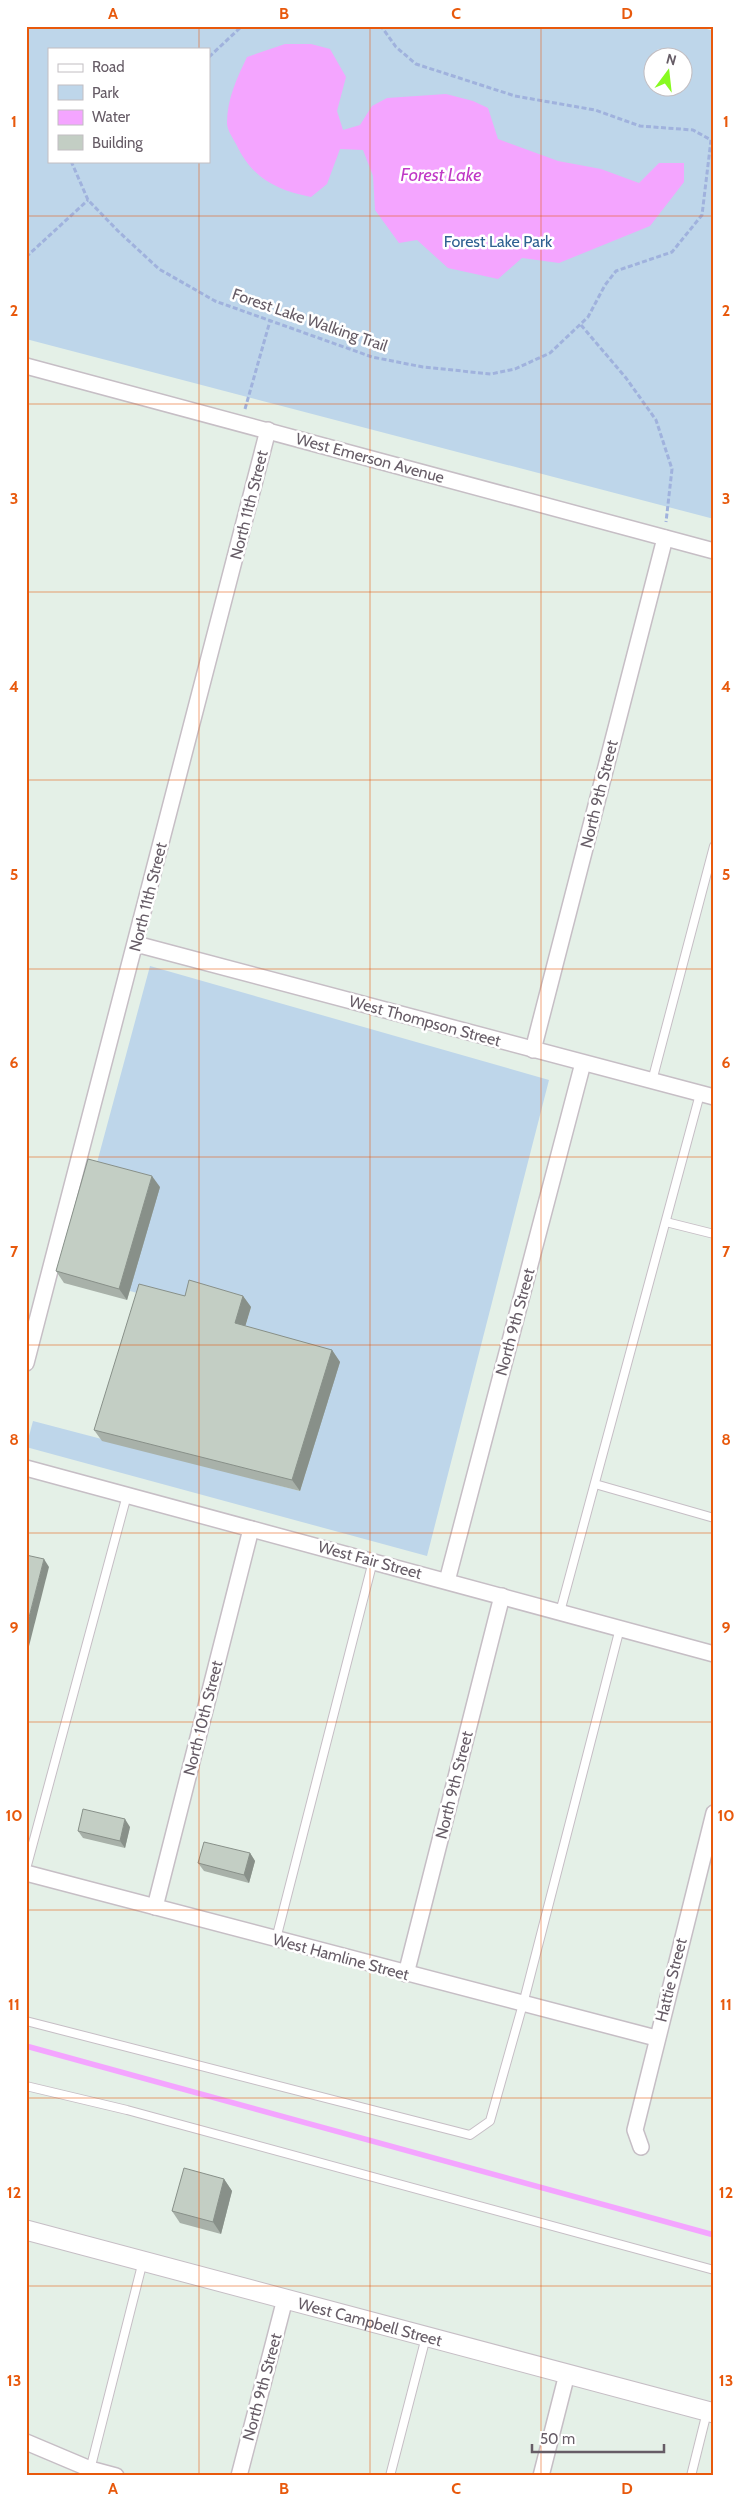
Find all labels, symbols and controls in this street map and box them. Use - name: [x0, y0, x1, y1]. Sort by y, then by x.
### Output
- text: A: [108, 4, 118, 23]
- text: B: [279, 4, 289, 23]
- text: C: [451, 4, 461, 23]
- text: D: [621, 4, 633, 23]
- legend: [48, 48, 210, 162]
- north arrow: [642, 48, 692, 98]
- text: N: [664, 49, 678, 69]
- text: Road: [92, 58, 125, 76]
- text: Park: [92, 84, 119, 102]
- text: Water: [92, 108, 130, 126]
- text: 1: [11, 112, 17, 131]
- text: 1: [723, 112, 729, 131]
- text: Building: [92, 134, 143, 152]
- water label: Forest Lake: [400, 164, 482, 186]
- park label: Forest Lake Park: [444, 232, 553, 251]
- street label: Forest Lake Walking Trail: [230, 284, 391, 356]
- text: 2: [10, 301, 18, 320]
- text: 2: [722, 301, 730, 320]
- street label: West Emerson Avenue: [294, 429, 446, 487]
- street label: North 11th Street: [226, 448, 272, 562]
- text: 3: [10, 489, 18, 508]
- text: 3: [722, 489, 730, 508]
- text: 4: [9, 677, 19, 696]
- text: 4: [721, 677, 731, 696]
- street label: North 9th Street: [576, 738, 622, 850]
- street label: North 11th Street: [125, 840, 171, 954]
- text: 5: [10, 865, 18, 884]
- text: 5: [722, 865, 730, 884]
- street label: West Thompson Street: [347, 992, 504, 1051]
- text: 6: [10, 1053, 19, 1072]
- text: 6: [722, 1053, 731, 1072]
- text: 7: [10, 1242, 19, 1261]
- text: 7: [722, 1242, 731, 1261]
- street label: North 9th Street: [492, 1266, 539, 1378]
- text: 8: [9, 1430, 19, 1449]
- text: 8: [721, 1430, 731, 1449]
- street label: West Fair Street: [316, 1537, 425, 1583]
- text: 9: [10, 1618, 19, 1637]
- text: 9: [722, 1618, 731, 1637]
- street label: North 10th Street: [180, 1658, 227, 1777]
- street label: North 9th Street: [431, 1729, 477, 1841]
- text: 10: [5, 1806, 23, 1825]
- text: 10: [717, 1806, 735, 1825]
- street label: West Hamline Street: [271, 1930, 412, 1984]
- street label: Hattie Street: [651, 1936, 691, 2024]
- text: 11: [8, 1995, 20, 2014]
- text: 11: [720, 1995, 732, 2014]
- text: 12: [7, 2183, 21, 2202]
- text: 12: [719, 2183, 733, 2202]
- street label: West Campbell Street: [296, 2293, 445, 2350]
- street label: North 9th Street: [239, 2331, 286, 2443]
- text: 13: [7, 2371, 21, 2390]
- text: 13: [719, 2371, 733, 2390]
- scale bar: [532, 2422, 665, 2454]
- text: 50 m: [540, 2430, 575, 2448]
- text: A: [108, 2479, 118, 2498]
- text: B: [279, 2479, 289, 2498]
- text: C: [451, 2479, 461, 2498]
- text: D: [621, 2479, 633, 2498]

